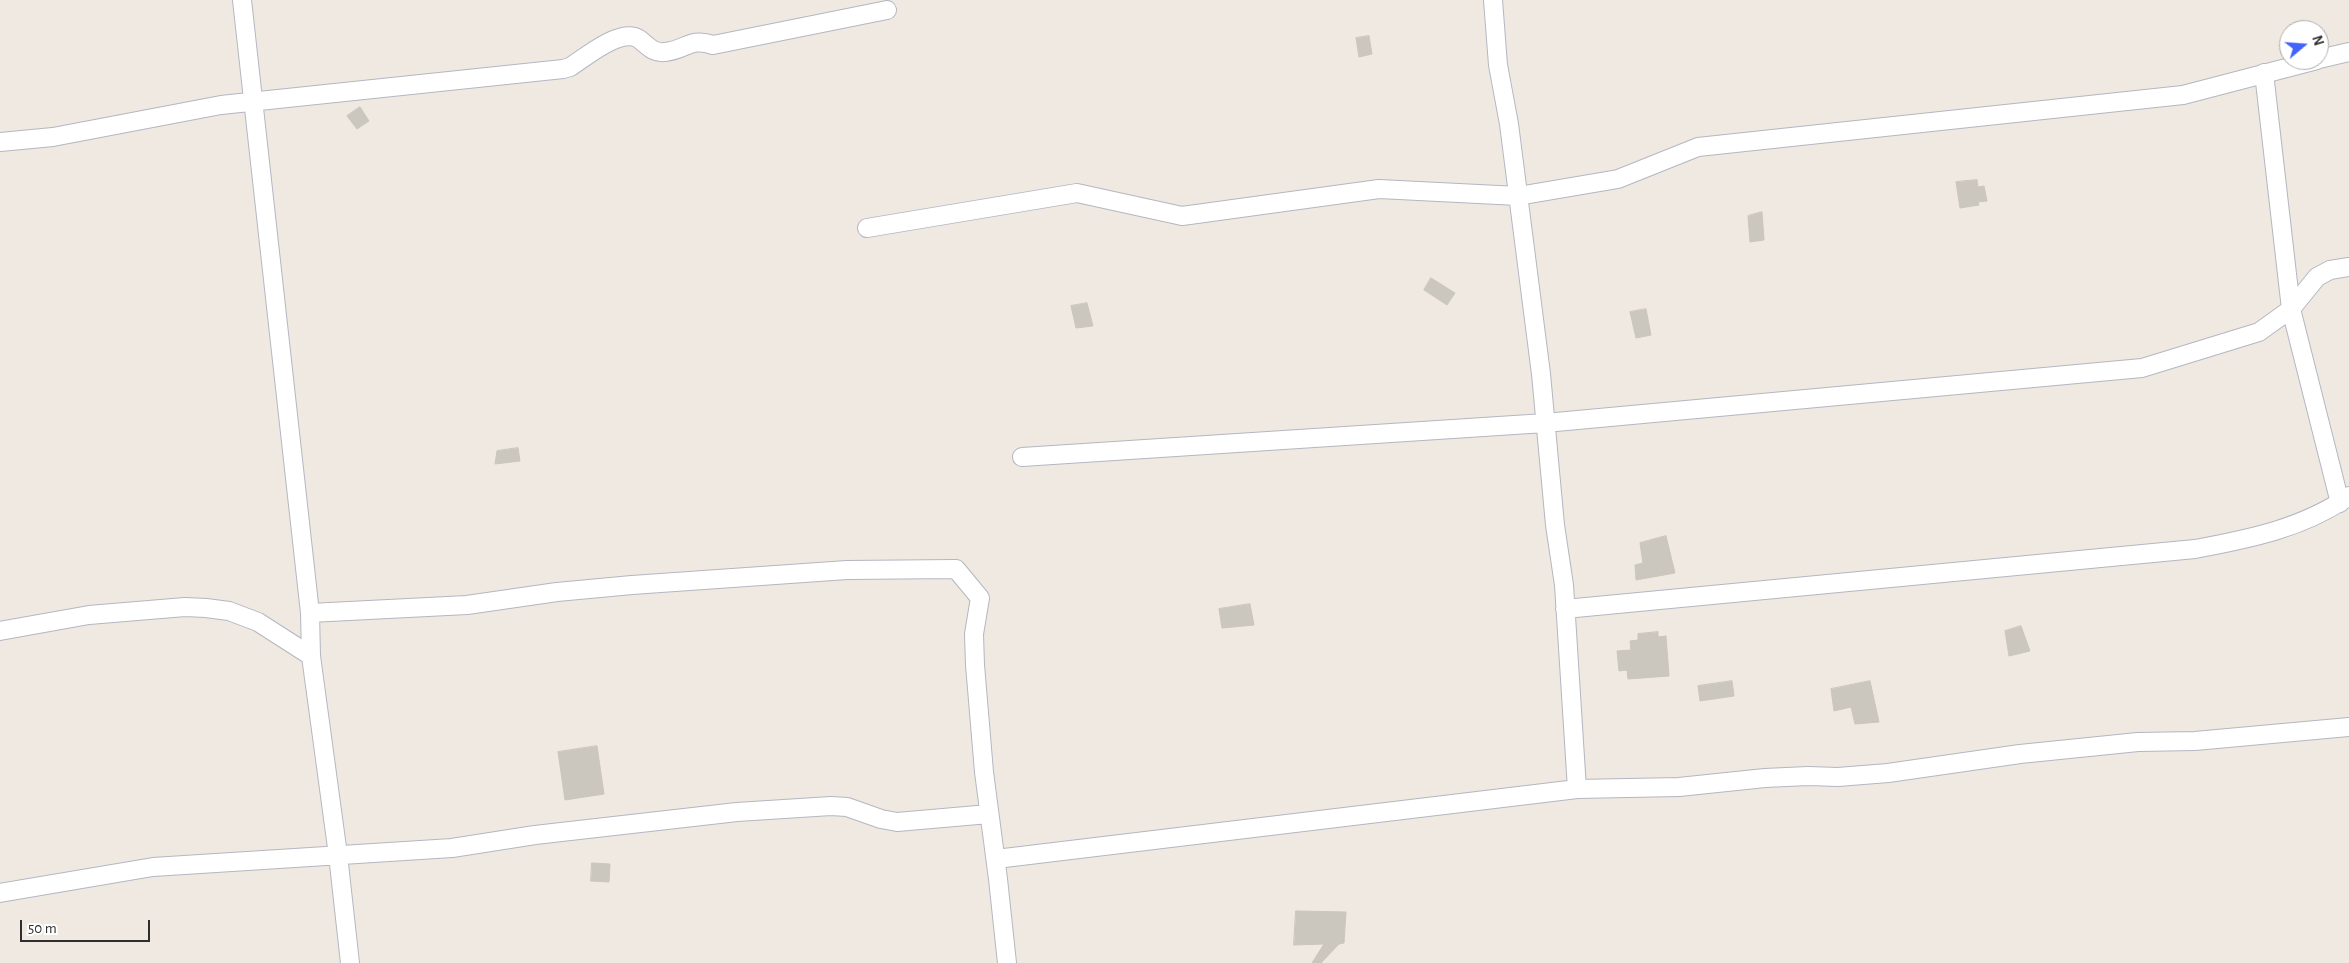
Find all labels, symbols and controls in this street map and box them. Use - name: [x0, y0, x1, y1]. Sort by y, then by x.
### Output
- north arrow: [2279, 20, 2329, 70]
- text: N: [2309, 34, 2325, 47]
- scale bar: [22, 910, 152, 942]
- text: 50 m: [28, 921, 57, 936]

